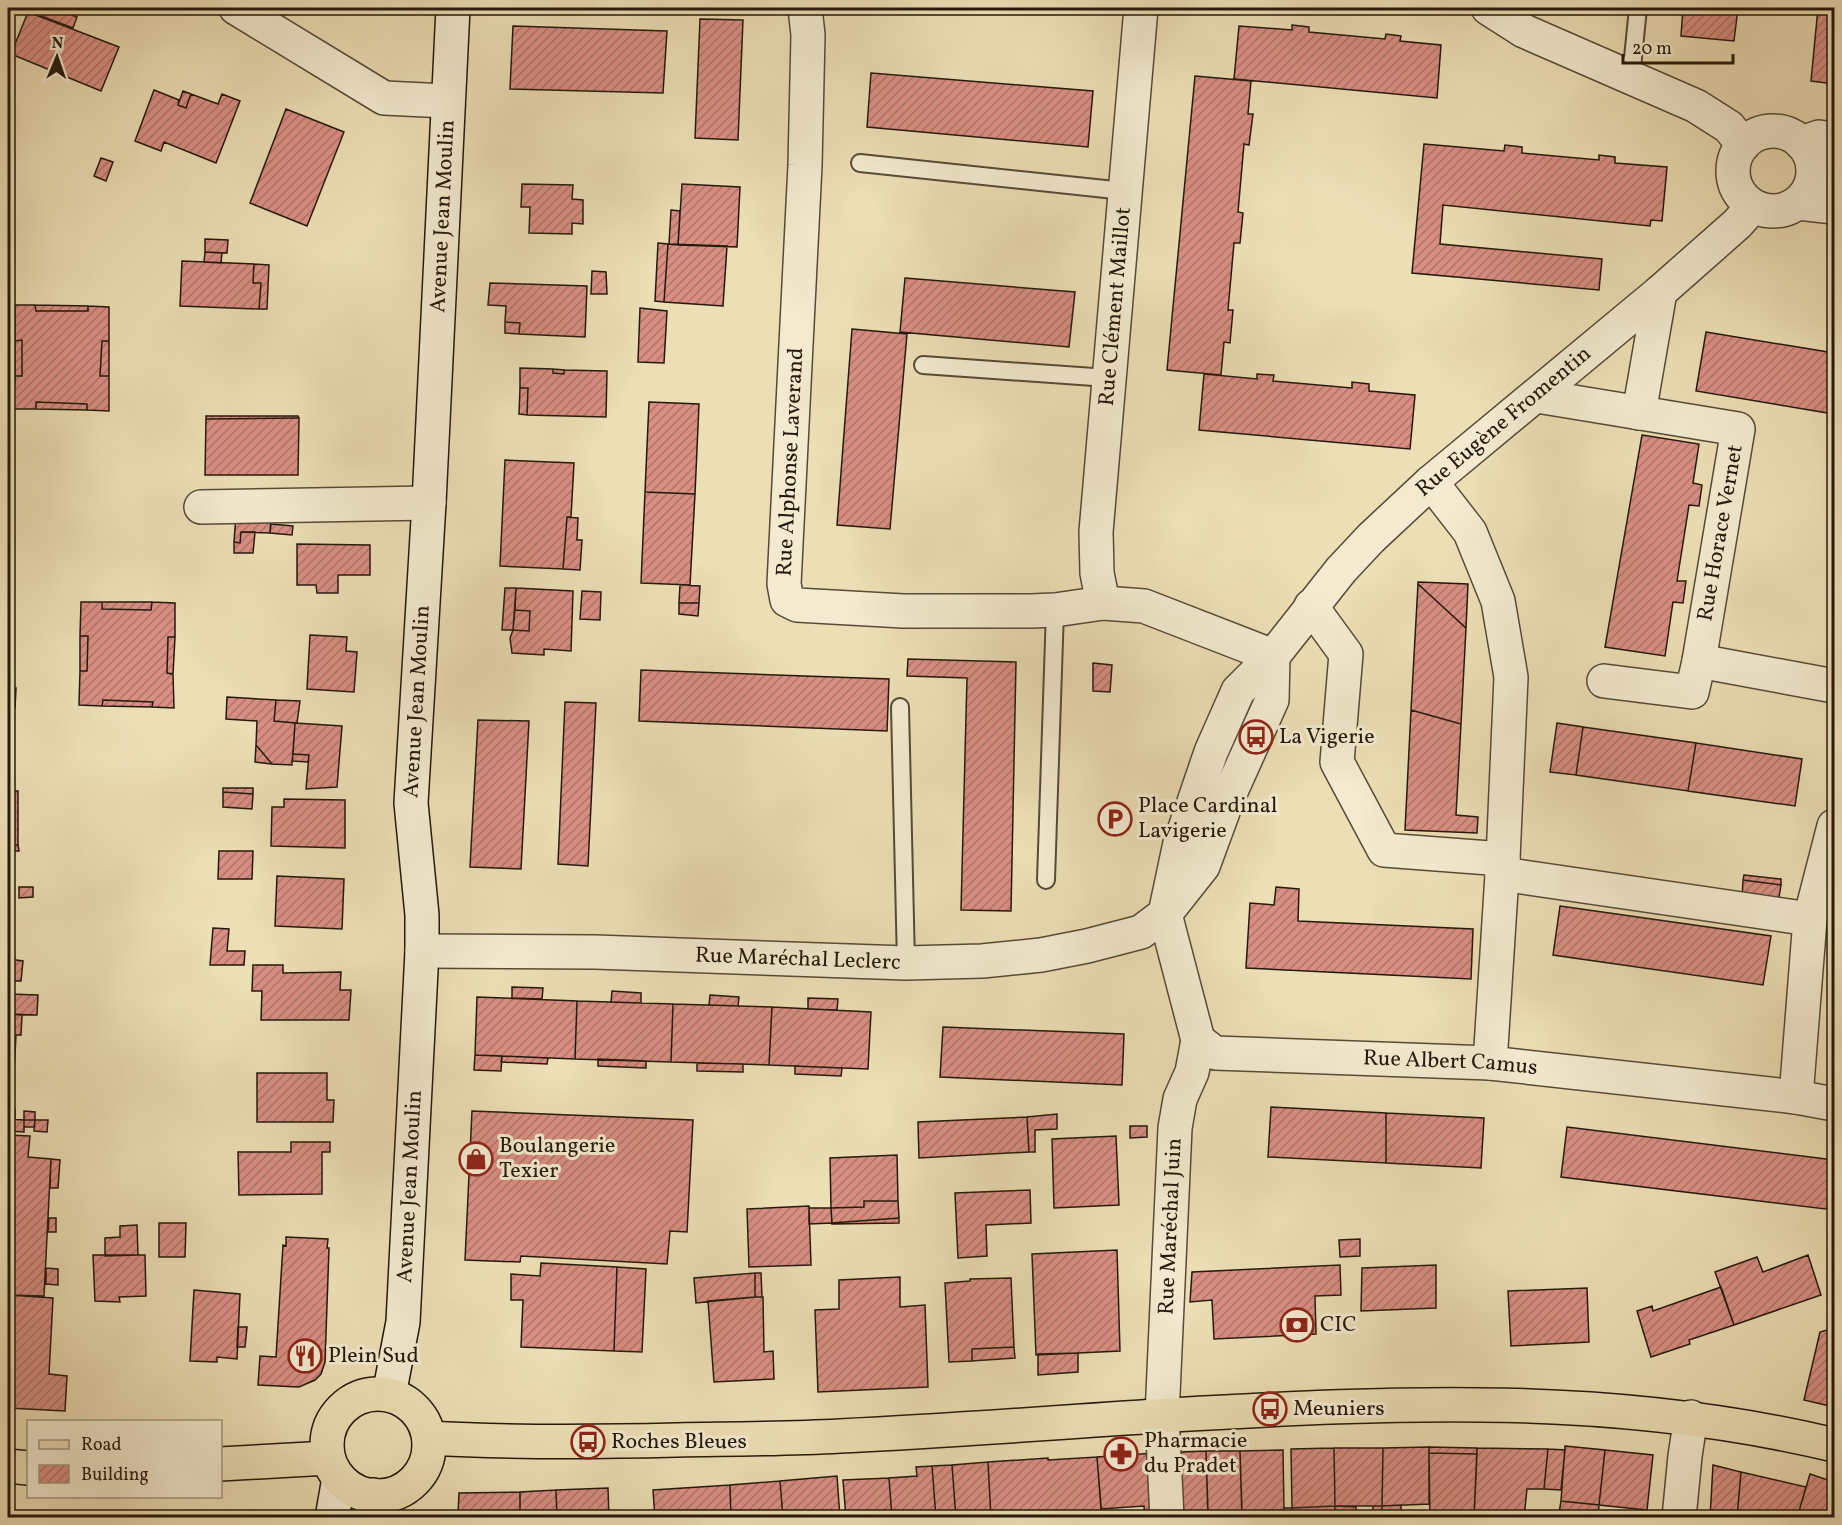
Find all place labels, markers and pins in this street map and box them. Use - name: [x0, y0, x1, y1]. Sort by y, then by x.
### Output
- bus stop icon: La Vigerie: [1238, 719, 1274, 755]
- place label: La Vigerie: [1279, 722, 1375, 753]
- place label: Place Cardinal Lavigerie: [1138, 791, 1277, 847]
- parking icon: Place Cardinal Lavigerie: [1097, 801, 1133, 837]
- place label: Boulangerie Texier: [499, 1131, 615, 1187]
- shop icon: Boulangerie Texier: [458, 1141, 494, 1177]
- bank icon: CIC: [1279, 1307, 1315, 1343]
- place label: CIC: [1320, 1310, 1357, 1341]
- restaurant icon: Plein Sud: [287, 1338, 323, 1374]
- place label: Plein Sud: [328, 1341, 419, 1372]
- bus stop icon: Meuniers: [1252, 1391, 1288, 1427]
- place label: Meuniers: [1293, 1394, 1385, 1425]
- bus stop icon: Roches Bleues: [570, 1424, 606, 1460]
- place label: Pharmacie du Pradet: [1144, 1426, 1247, 1482]
- place label: Roches Bleues: [611, 1427, 747, 1458]
- pharmacy icon: Pharmacie du Pradet: [1103, 1436, 1139, 1472]

